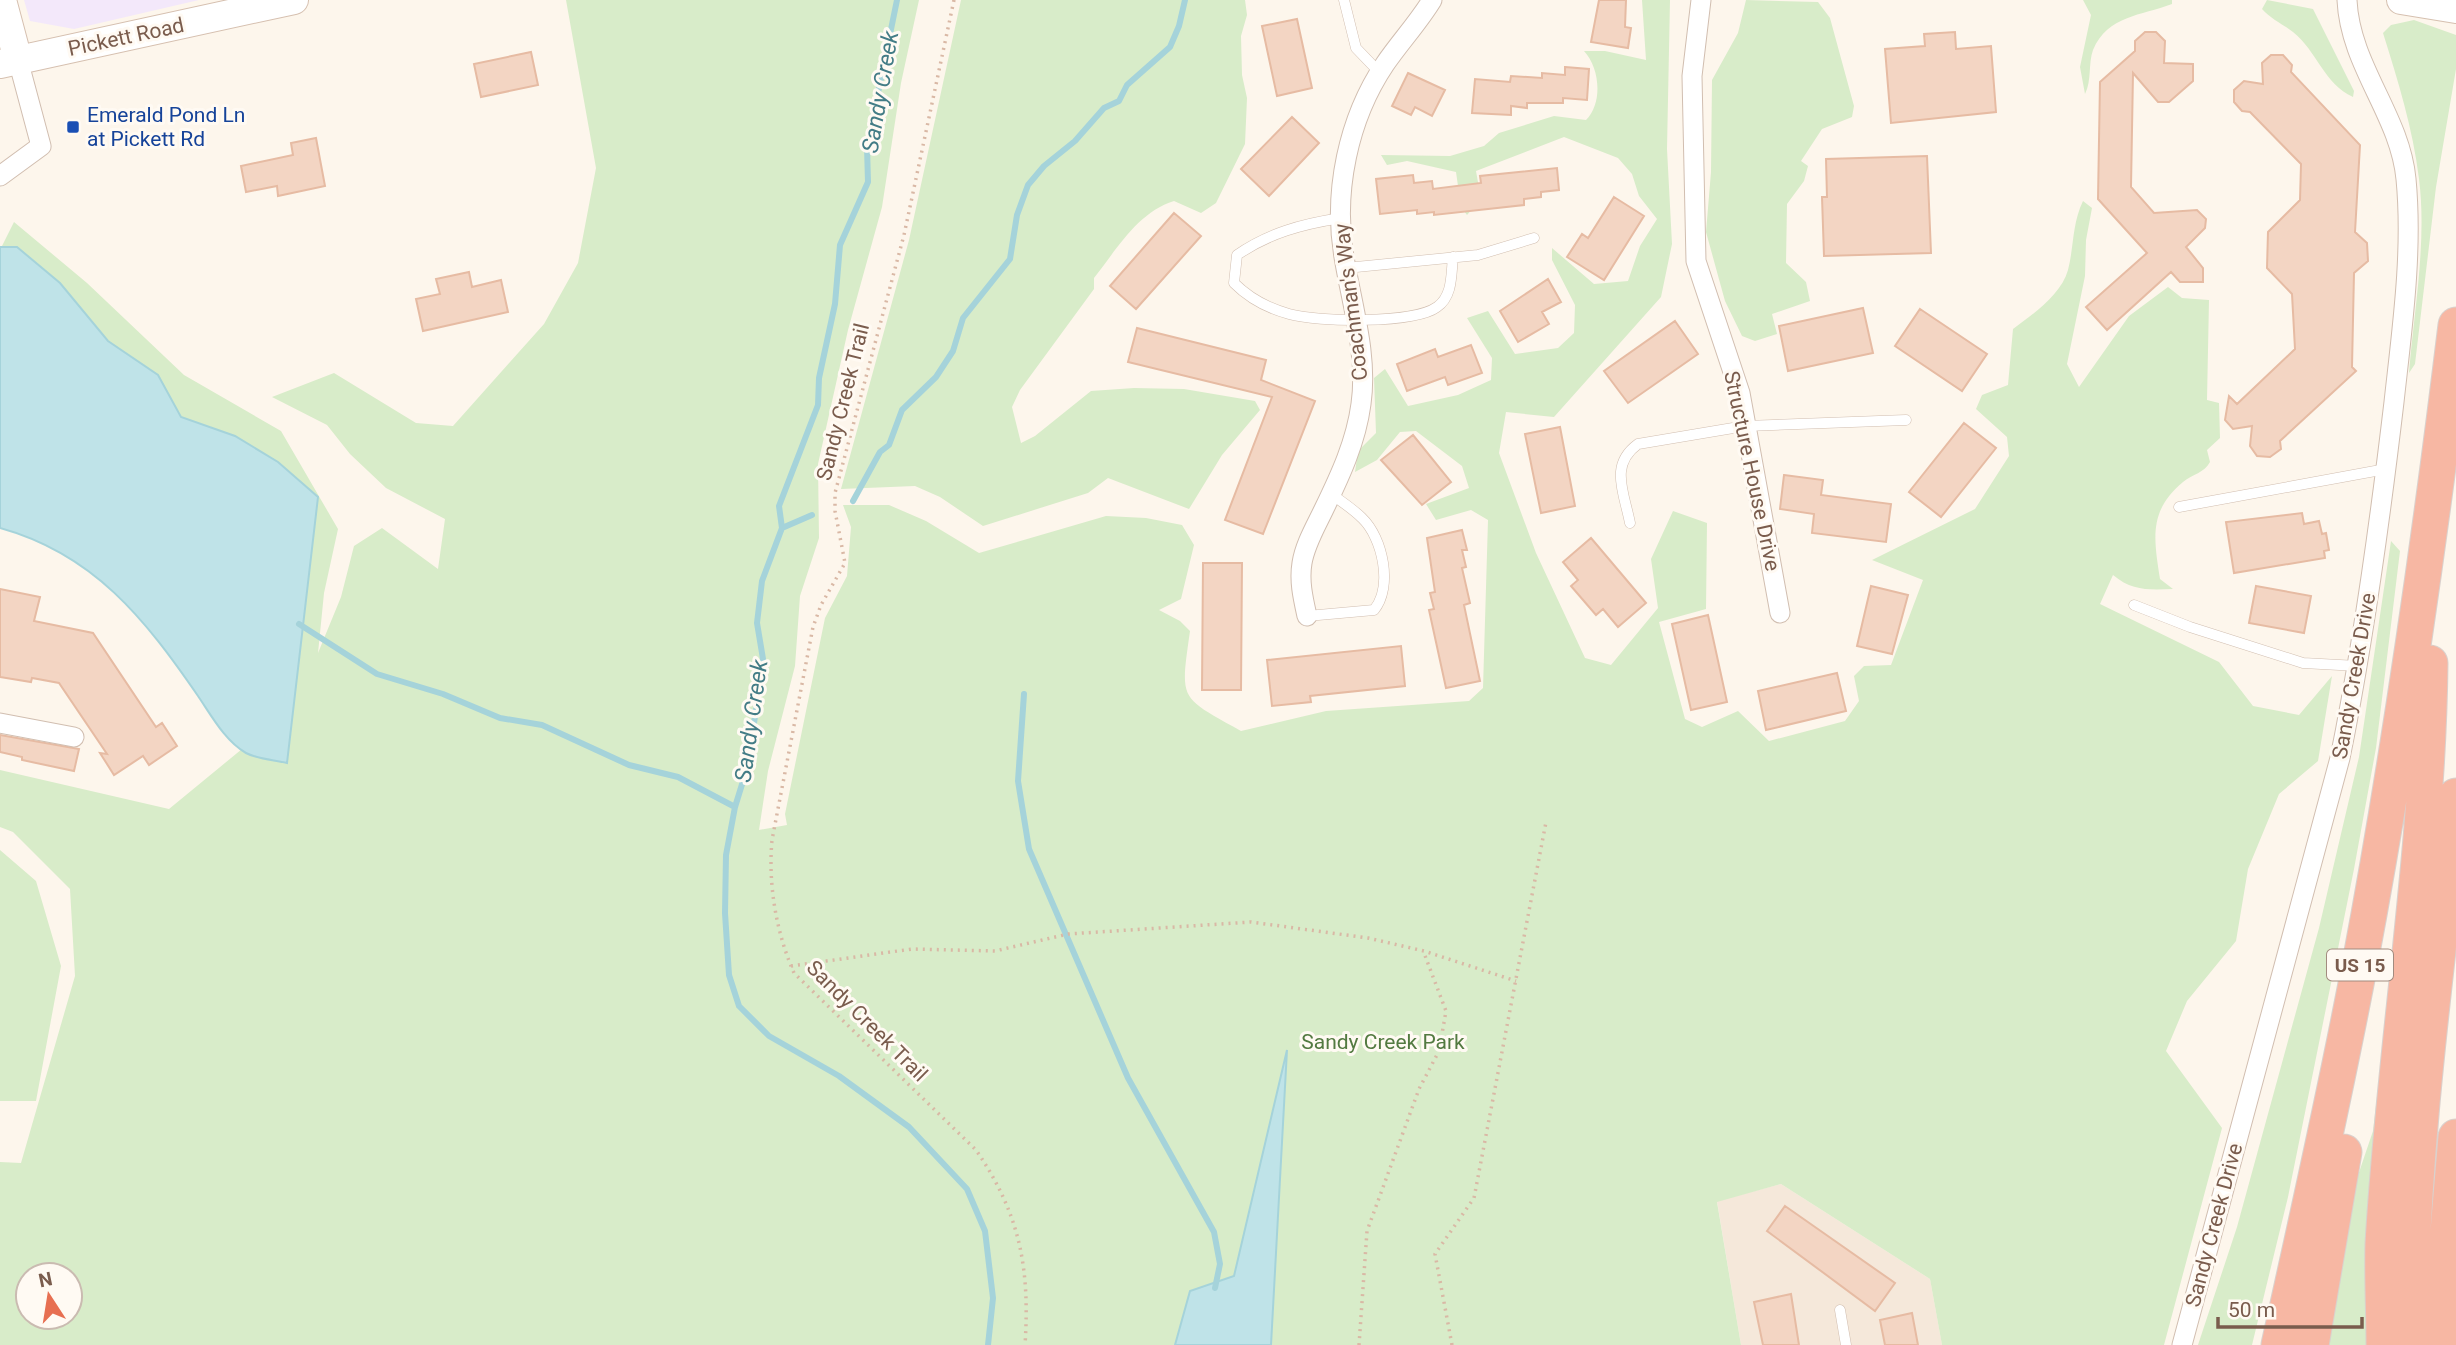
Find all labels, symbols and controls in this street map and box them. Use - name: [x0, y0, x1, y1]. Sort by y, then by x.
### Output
- street label: Pickett Road: [66, 13, 186, 61]
- water label: Sandy Creek: [856, 28, 905, 155]
- place label: Emerald Pond Ln at Pickett Rd: [87, 103, 245, 151]
- marker: Emerald Pond Ln at Pickett Rd: [65, 119, 81, 135]
- street label: Coachman's Way: [1329, 222, 1373, 382]
- street label: Sandy Creek Trail: [812, 321, 874, 483]
- street label: Structure House Drive: [1719, 369, 1785, 573]
- street label: Sandy Creek Drive: [2328, 591, 2380, 761]
- water label: Sandy Creek: [730, 657, 774, 784]
- road number: US 15: [2327, 950, 2393, 981]
- street label: Sandy Creek Trail: [802, 956, 932, 1086]
- park label: Sandy Creek Park: [1301, 1030, 1465, 1054]
- street label: Sandy Creek Drive: [2181, 1141, 2247, 1309]
- north arrow: [14, 1261, 84, 1331]
- text: N: [37, 1267, 55, 1293]
- scale bar: [2218, 1286, 2362, 1330]
- text: 50 m: [2228, 1298, 2275, 1322]

